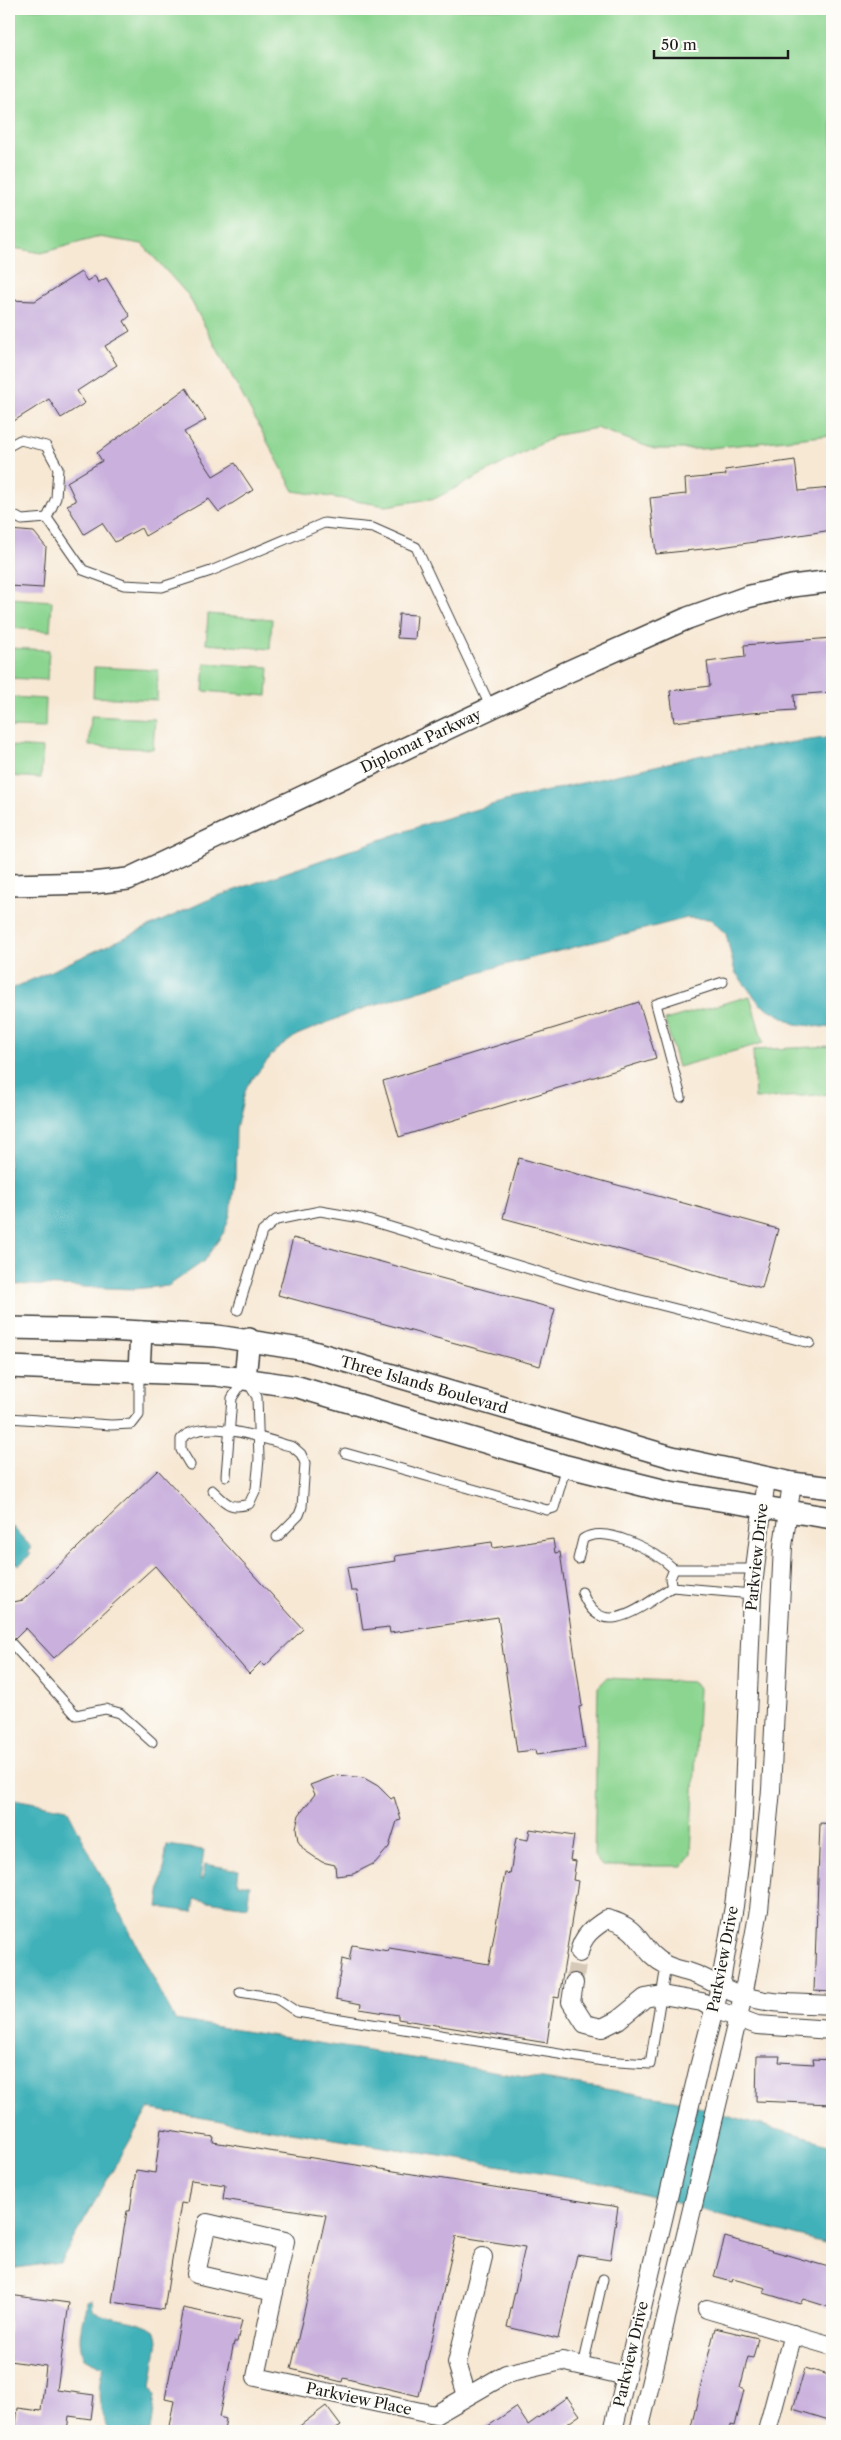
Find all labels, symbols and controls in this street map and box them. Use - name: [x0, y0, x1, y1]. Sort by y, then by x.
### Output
- scale bar: [654, 28, 787, 60]
- text: 50 m: [661, 35, 697, 54]
- street label: Diplomat Parkway: [357, 704, 485, 777]
- street label: Three Islands Boulevard: [338, 1351, 510, 1418]
- street label: Parkview Drive: [741, 1502, 772, 1612]
- street label: Parkview Drive: [703, 1904, 742, 2014]
- street label: Parkview Drive: [609, 2299, 652, 2409]
- street label: Parkview Place: [304, 2378, 414, 2419]

